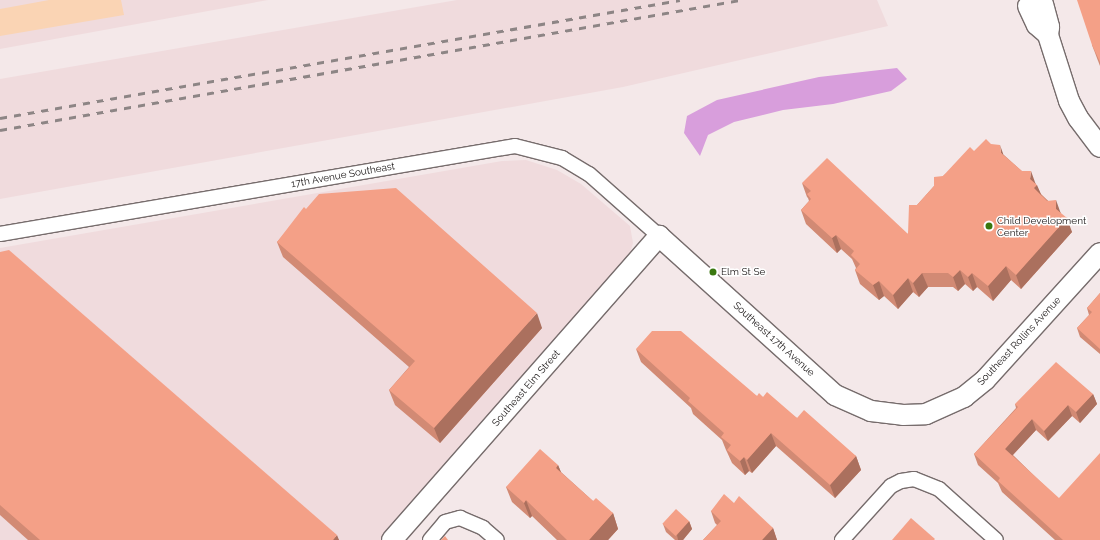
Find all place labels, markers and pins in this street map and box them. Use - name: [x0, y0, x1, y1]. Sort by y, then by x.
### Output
- place label: Child Development Center: [997, 214, 1086, 238]
- marker: Child Development Center: [984, 221, 994, 231]
- place label: Elm St Se: [721, 266, 765, 278]
- marker: Elm St Se: [708, 267, 718, 277]

